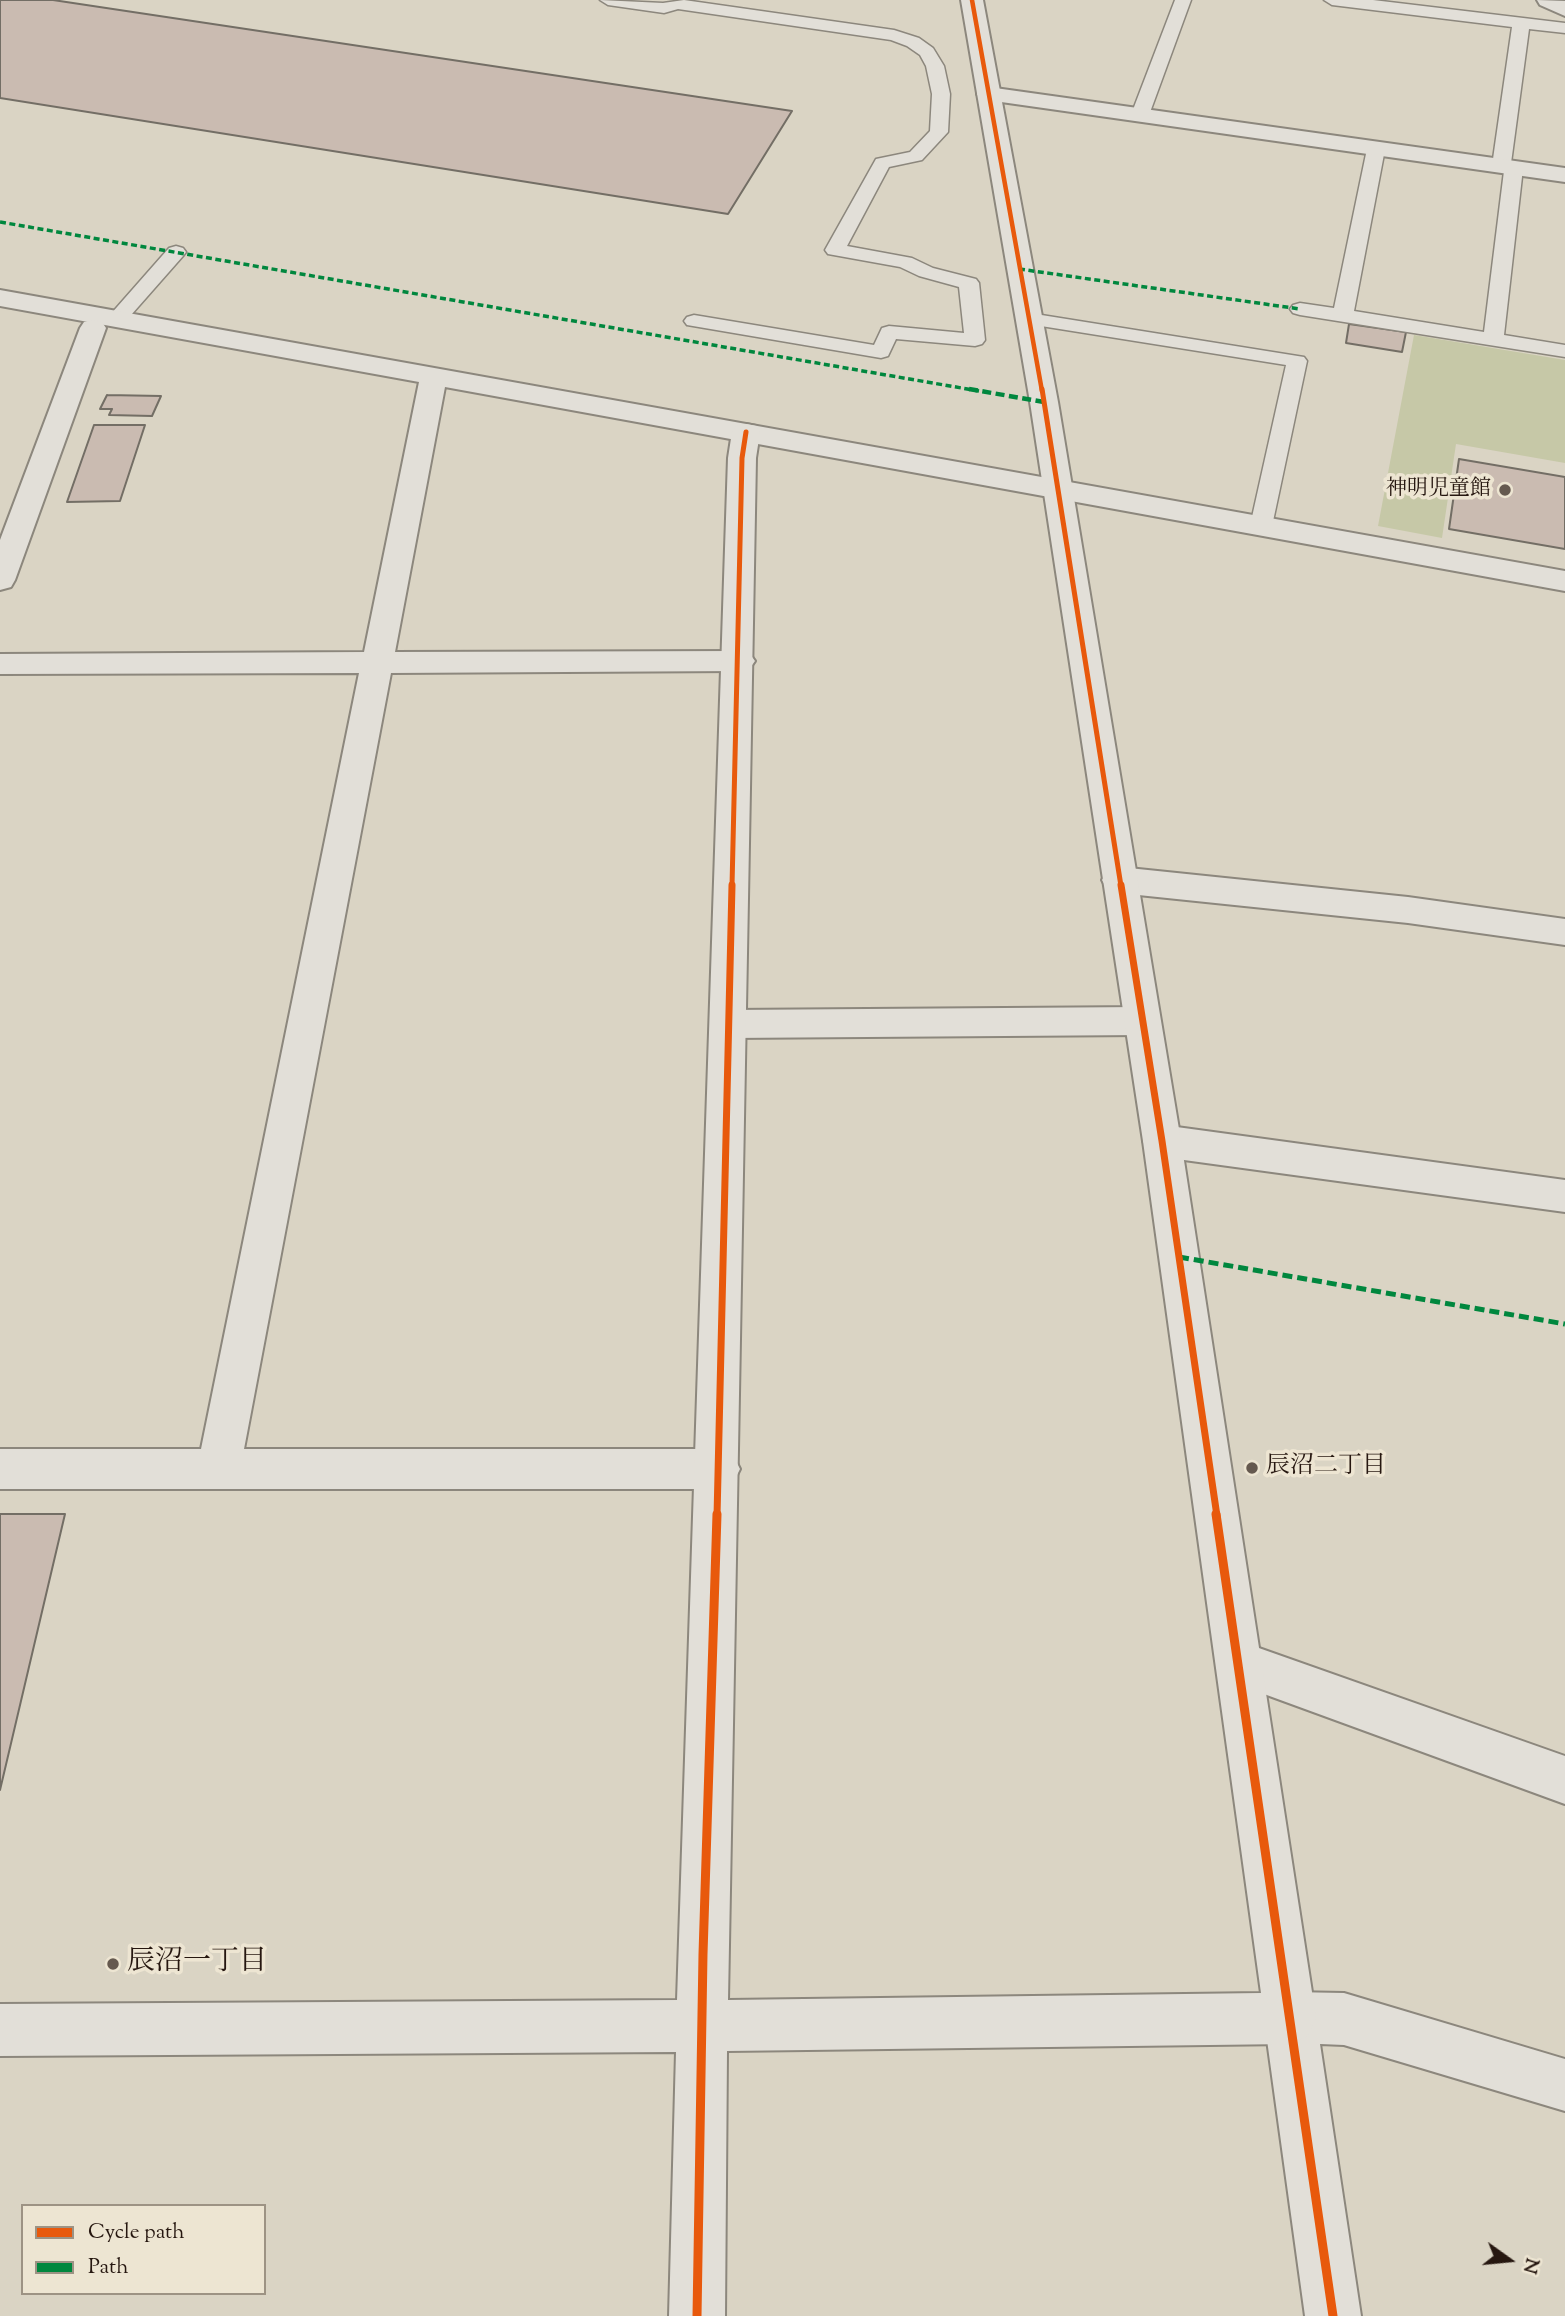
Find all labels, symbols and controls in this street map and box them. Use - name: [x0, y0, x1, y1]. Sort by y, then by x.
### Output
- place label: 神明児童館: [1386, 477, 1491, 503]
- marker: 神明児童館: [1497, 482, 1513, 498]
- place label: 辰沼二丁目: [1266, 1454, 1386, 1482]
- marker: 辰沼二丁目: [1244, 1460, 1260, 1476]
- place label: 辰沼一丁目: [127, 1947, 267, 1981]
- marker: 辰沼一丁目: [105, 1956, 121, 1972]
- legend: [21, 2204, 266, 2295]
- text: Cycle path: [88, 2218, 185, 2248]
- north arrow: [1474, 2225, 1544, 2295]
- text: Path: [88, 2253, 129, 2283]
- text: N: [1515, 2255, 1545, 2276]

